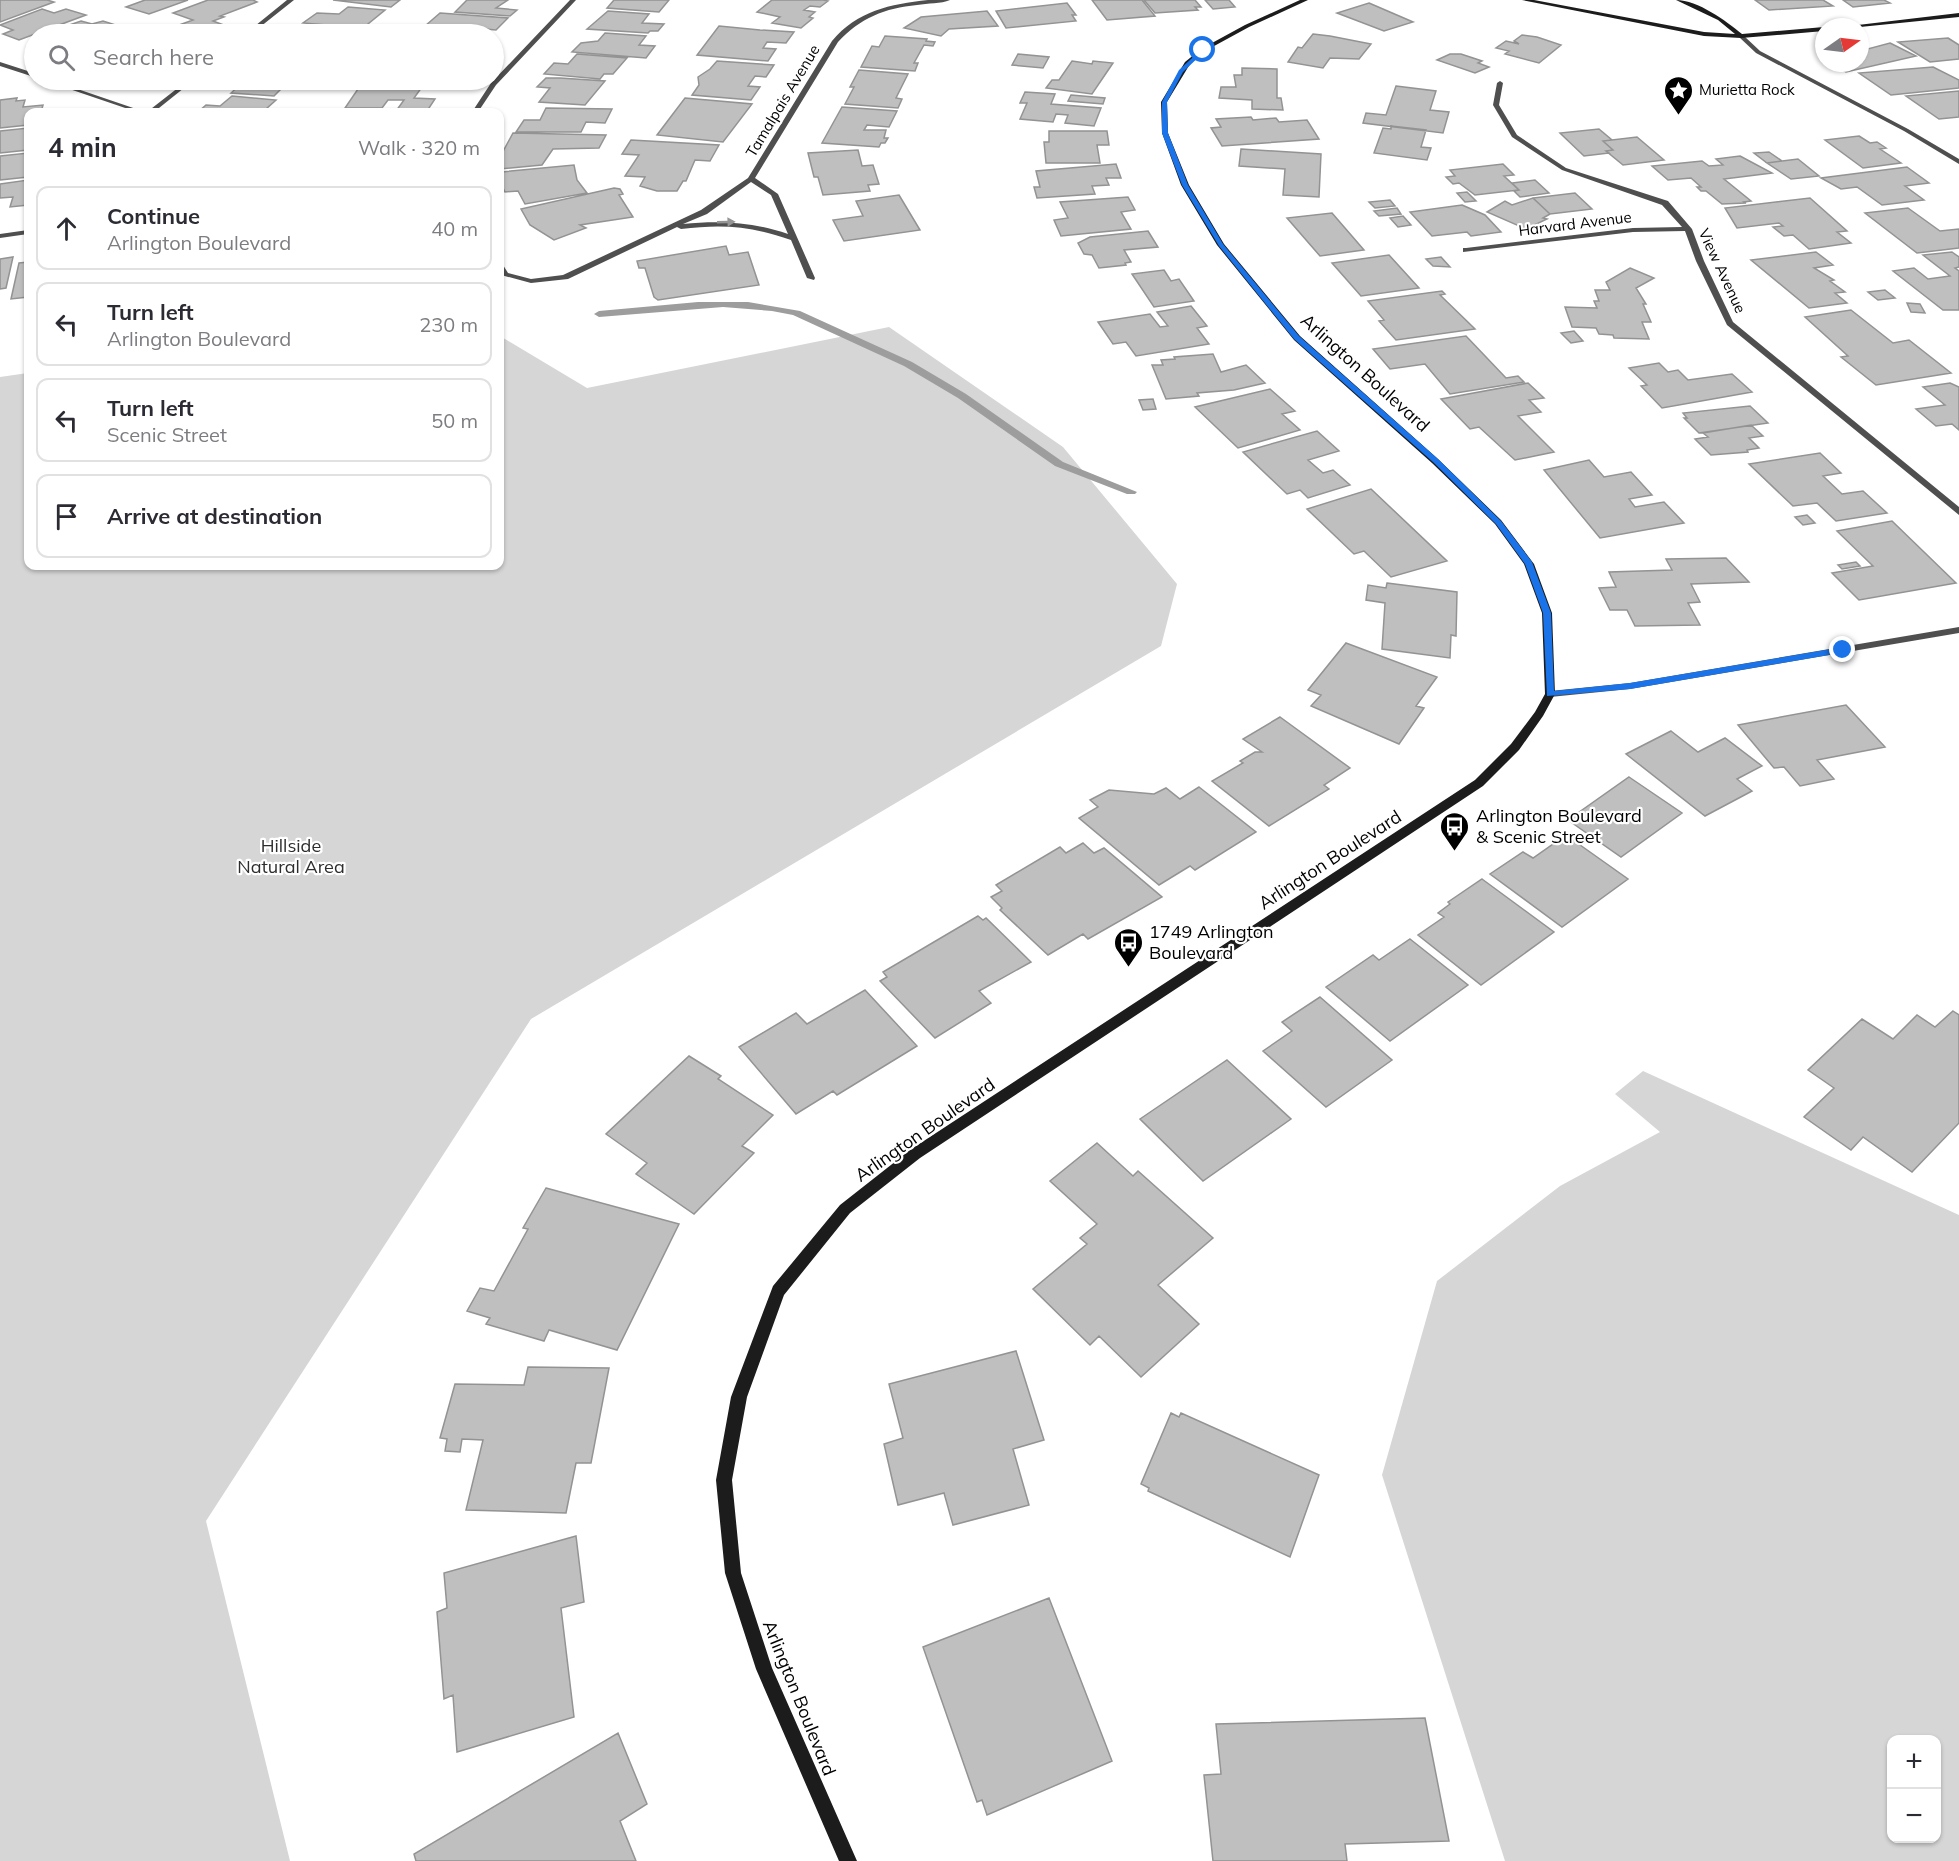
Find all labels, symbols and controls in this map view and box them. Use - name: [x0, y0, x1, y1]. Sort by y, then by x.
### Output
- north arrow: [1815, 18, 1869, 72]
- search box: [24, 24, 504, 90]
- route start: [1189, 36, 1215, 62]
- icon: search: [45, 41, 78, 74]
- street label: Tamalpais Avenue: [742, 41, 824, 160]
- text: Search here: [93, 43, 214, 71]
- place icon: Murietta Rock: [1662, 74, 1694, 116]
- place label: Murietta Rock: [1699, 80, 1795, 99]
- text: 4 min: [48, 131, 117, 164]
- text: Walk · 320 m: [358, 135, 480, 160]
- text: Continue: [107, 202, 200, 230]
- street label: Harvard Avenue: [1517, 207, 1633, 240]
- icon: ahead: [50, 212, 83, 245]
- text: 40 m: [431, 216, 478, 241]
- one-way arrow: [717, 218, 736, 227]
- street label: View Avenue: [1695, 225, 1750, 316]
- text: Arlington Boulevard: [107, 230, 291, 255]
- text: Turn left: [107, 298, 194, 326]
- icon: left: [50, 308, 83, 341]
- street label: Arlington Boulevard: [1296, 309, 1435, 437]
- text: 230 m: [419, 312, 478, 337]
- text: Arlington Boulevard: [107, 326, 291, 351]
- text: Turn left: [107, 394, 194, 422]
- icon: left: [50, 404, 83, 437]
- text: 50 m: [431, 408, 478, 433]
- text: Scenic Street: [107, 422, 227, 447]
- icon: arrive: [50, 500, 83, 533]
- text: Arrive at destination: [107, 502, 322, 530]
- route end: [1829, 636, 1855, 662]
- place label: Arlington Boulevard & Scenic Street: [1476, 804, 1642, 848]
- street label: Arlington Boulevard: [1254, 805, 1405, 914]
- bus stop icon: Arlington Boulevard & Scenic Street: [1439, 810, 1471, 852]
- park label: Hillside Natural Area: [237, 834, 345, 878]
- place label: 1749 Arlington Boulevard: [1149, 920, 1274, 964]
- bus stop icon: 1749 Arlington Boulevard: [1112, 926, 1144, 968]
- street label: Arlington Boulevard: [850, 1073, 999, 1187]
- street label: Arlington Boulevard: [758, 1617, 841, 1779]
- map controls: [1887, 1735, 1941, 1843]
- button: +: [1887, 1735, 1941, 1789]
- button: −: [1887, 1789, 1941, 1843]

